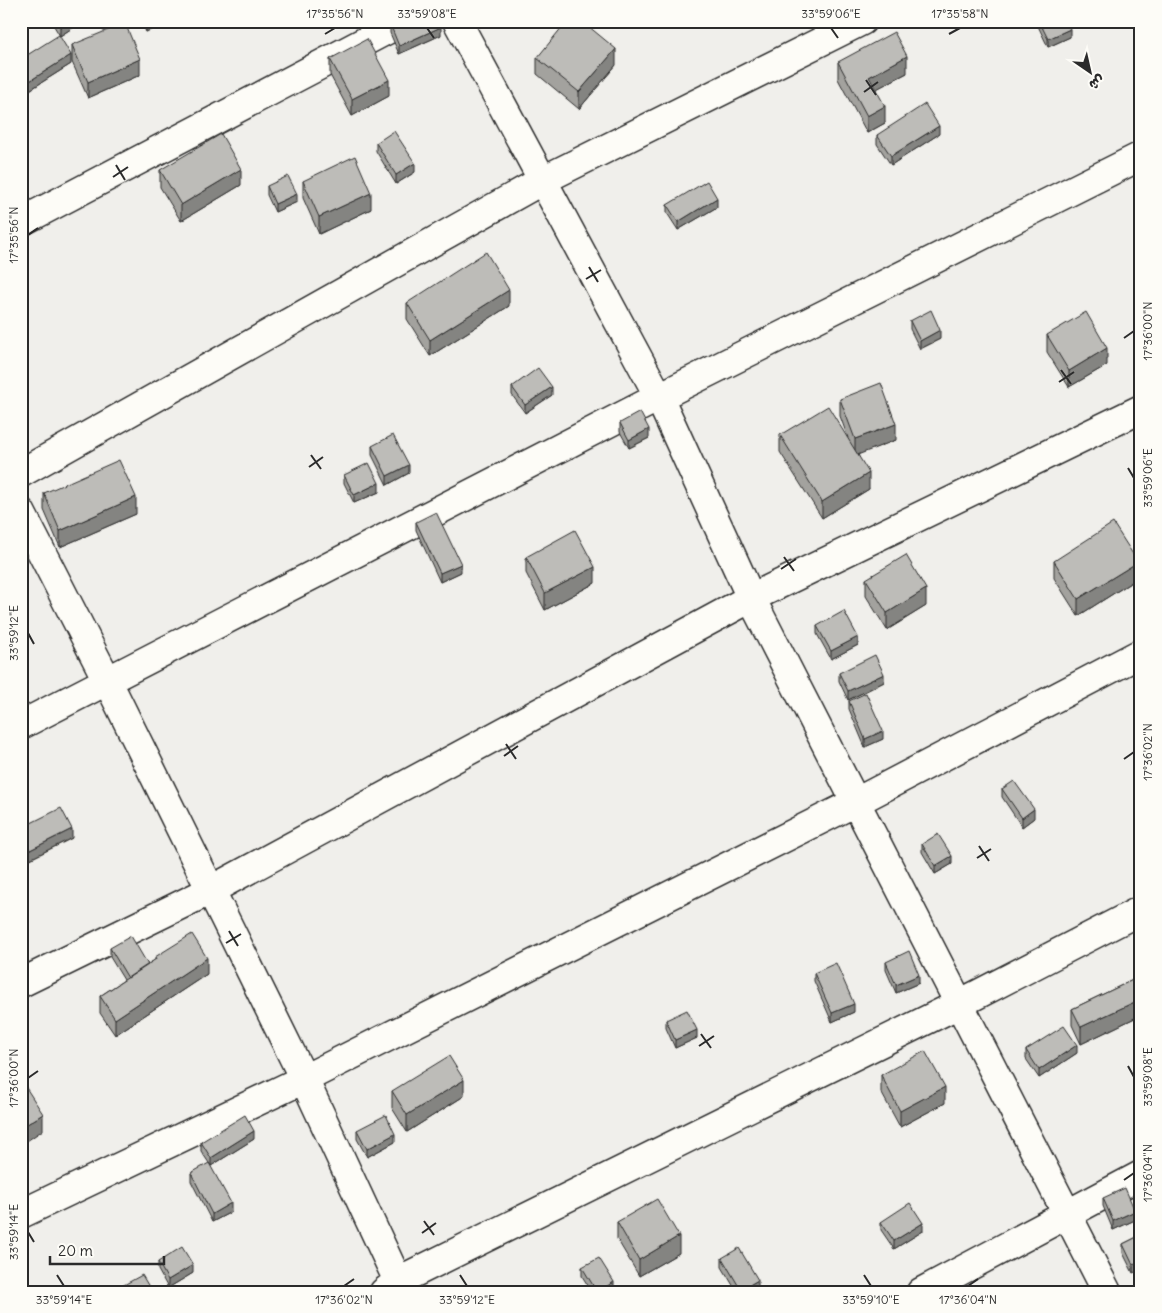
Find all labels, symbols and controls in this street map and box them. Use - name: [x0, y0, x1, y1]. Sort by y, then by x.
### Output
- text: 17°35'56"N: [307, 6, 363, 21]
- text: 33°59'08"E: [397, 6, 457, 21]
- text: 33°59'06"E: [801, 6, 861, 21]
- text: 17°35'58"N: [932, 6, 988, 21]
- north arrow: [1064, 48, 1114, 98]
- text: ش: [1086, 71, 1109, 95]
- text: 17°35'56"N: [6, 207, 21, 263]
- text: 17°36'00"N: [1140, 302, 1155, 360]
- text: 33°59'06"E: [1140, 448, 1155, 508]
- text: 33°59'12"E: [6, 605, 21, 661]
- text: 17°36'02"N: [1140, 723, 1155, 781]
- text: 33°59'08"E: [1140, 1047, 1155, 1107]
- text: 17°36'00"N: [6, 1049, 21, 1107]
- text: 17°36'04"N: [1140, 1144, 1155, 1202]
- text: 33°59'14"E: [6, 1204, 21, 1260]
- scale bar: [50, 1233, 164, 1265]
- text: 20 m: [58, 1241, 93, 1260]
- text: 33°59'14"E: [36, 1292, 92, 1307]
- text: 17°36'02"N: [315, 1292, 373, 1307]
- text: 33°59'12"E: [439, 1292, 495, 1307]
- text: 33°59'10"E: [842, 1292, 900, 1307]
- text: 17°36'04"N: [939, 1292, 997, 1307]

